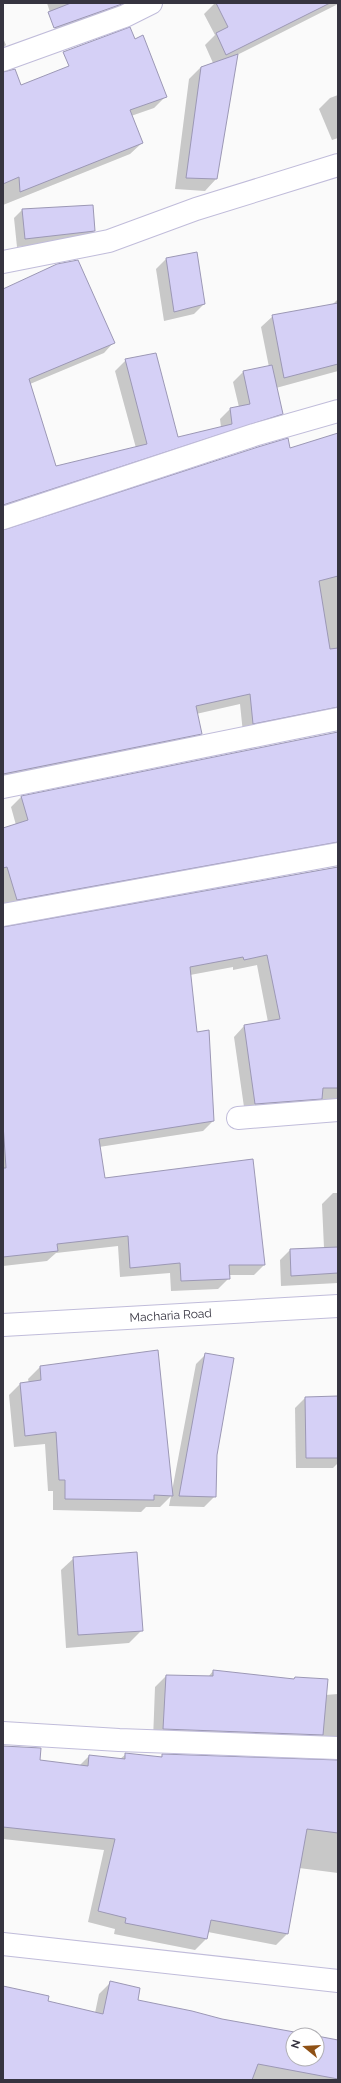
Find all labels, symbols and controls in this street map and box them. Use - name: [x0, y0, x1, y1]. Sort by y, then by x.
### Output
- street label: Macharia Road: [129, 1306, 212, 1325]
- north arrow: [285, 2027, 325, 2067]
- text: N: [288, 2038, 303, 2050]

